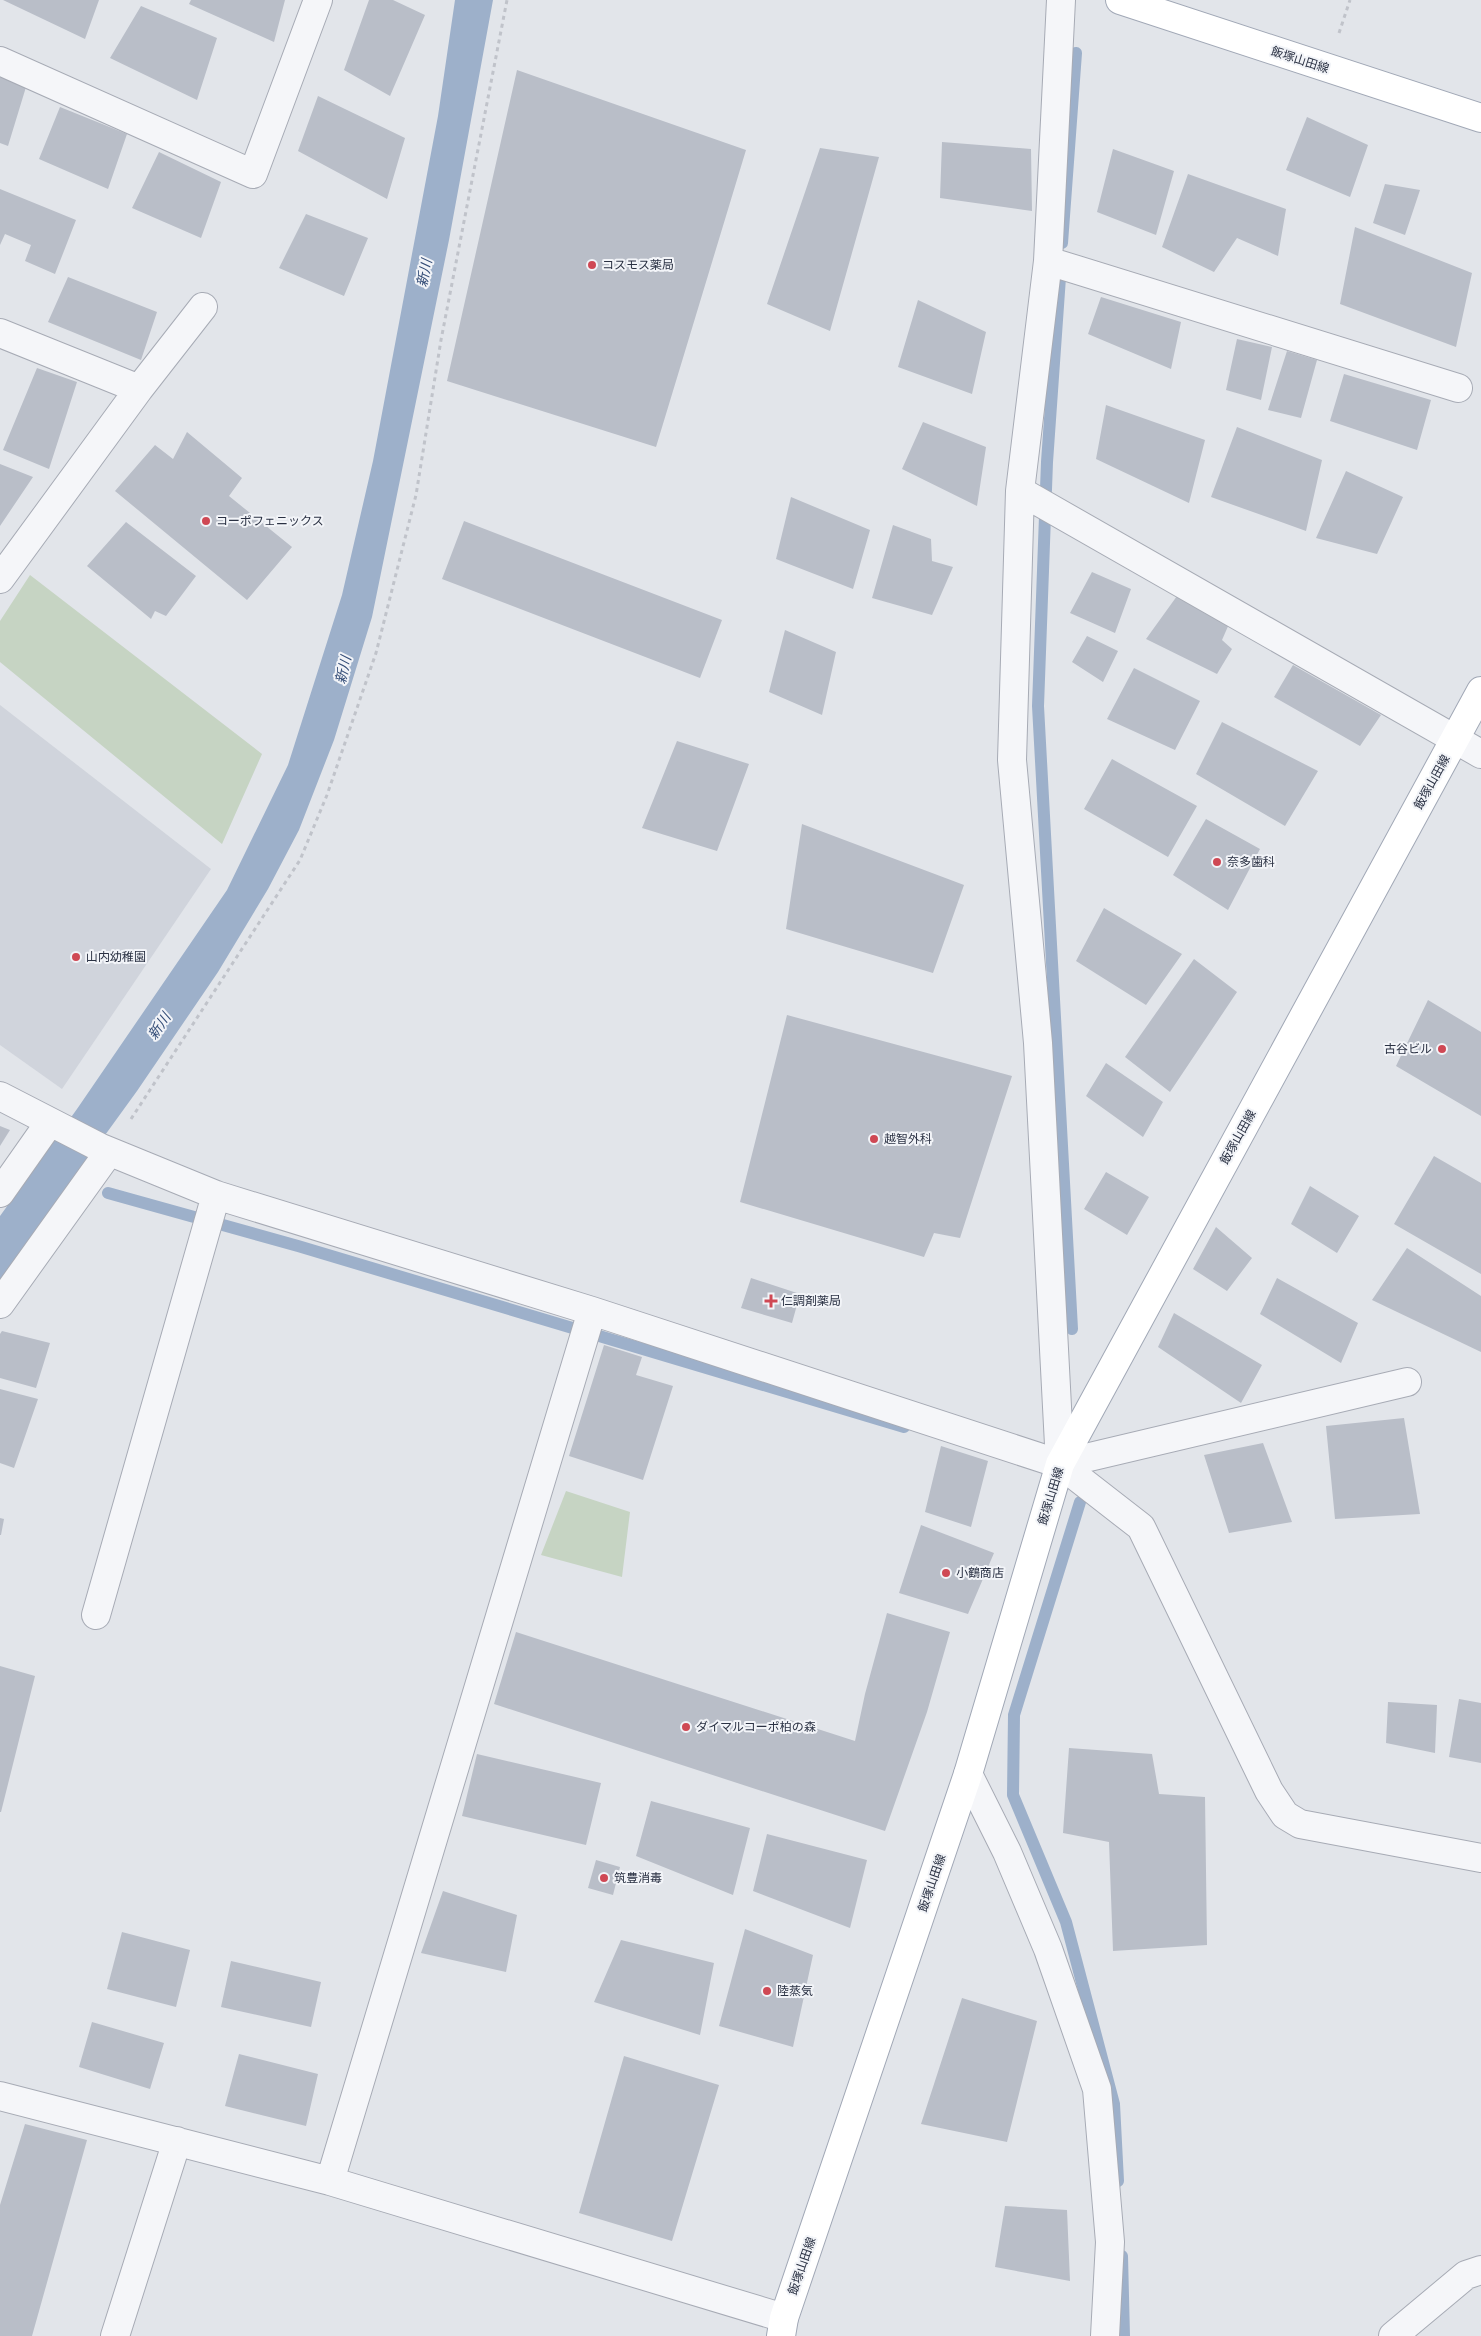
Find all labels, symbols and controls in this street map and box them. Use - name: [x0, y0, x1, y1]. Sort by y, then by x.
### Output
- street label: 飯塚山田線: [1269, 42, 1331, 77]
- water label: 新川: [412, 255, 437, 289]
- place label: コスモス薬局: [602, 256, 674, 273]
- marker: コスモス薬局: [586, 259, 598, 271]
- place label: コーポフェニックス: [216, 512, 324, 529]
- marker: コーポフェニックス: [200, 515, 212, 527]
- water label: 新川: [330, 652, 356, 686]
- street label: 飯塚山田線: [1410, 751, 1454, 812]
- place label: 奈多歯科: [1227, 853, 1275, 870]
- marker: 奈多歯科: [1211, 856, 1223, 868]
- place label: 山内幼稚園: [86, 948, 146, 965]
- marker: 山内幼稚園: [70, 951, 82, 963]
- water label: 新川: [143, 1007, 176, 1043]
- place label: 古谷ビル: [1384, 1040, 1432, 1057]
- marker: 古谷ビル: [1436, 1043, 1448, 1055]
- street label: 飯塚山田線: [1216, 1106, 1260, 1167]
- place label: 越智外科: [884, 1130, 932, 1147]
- marker: 越智外科: [868, 1133, 880, 1145]
- place label: 仁調剤薬局: [781, 1292, 841, 1309]
- marker: 仁調剤薬局: [765, 1295, 777, 1307]
- street label: 飯塚山田線: [1034, 1465, 1067, 1527]
- place label: 小鶴商店: [956, 1564, 1004, 1581]
- marker: 小鶴商店: [940, 1567, 952, 1579]
- place label: ダイマルコーポ柏の森: [696, 1718, 816, 1735]
- marker: ダイマルコーポ柏の森: [680, 1721, 692, 1733]
- street label: 飯塚山田線: [914, 1852, 949, 1914]
- place label: 筑豊消毒: [614, 1869, 662, 1886]
- marker: 筑豊消毒: [598, 1872, 610, 1884]
- place label: 陸蒸気: [777, 1982, 813, 1999]
- marker: 陸蒸気: [761, 1985, 773, 1997]
- street label: 飯塚山田線: [784, 2235, 819, 2297]

